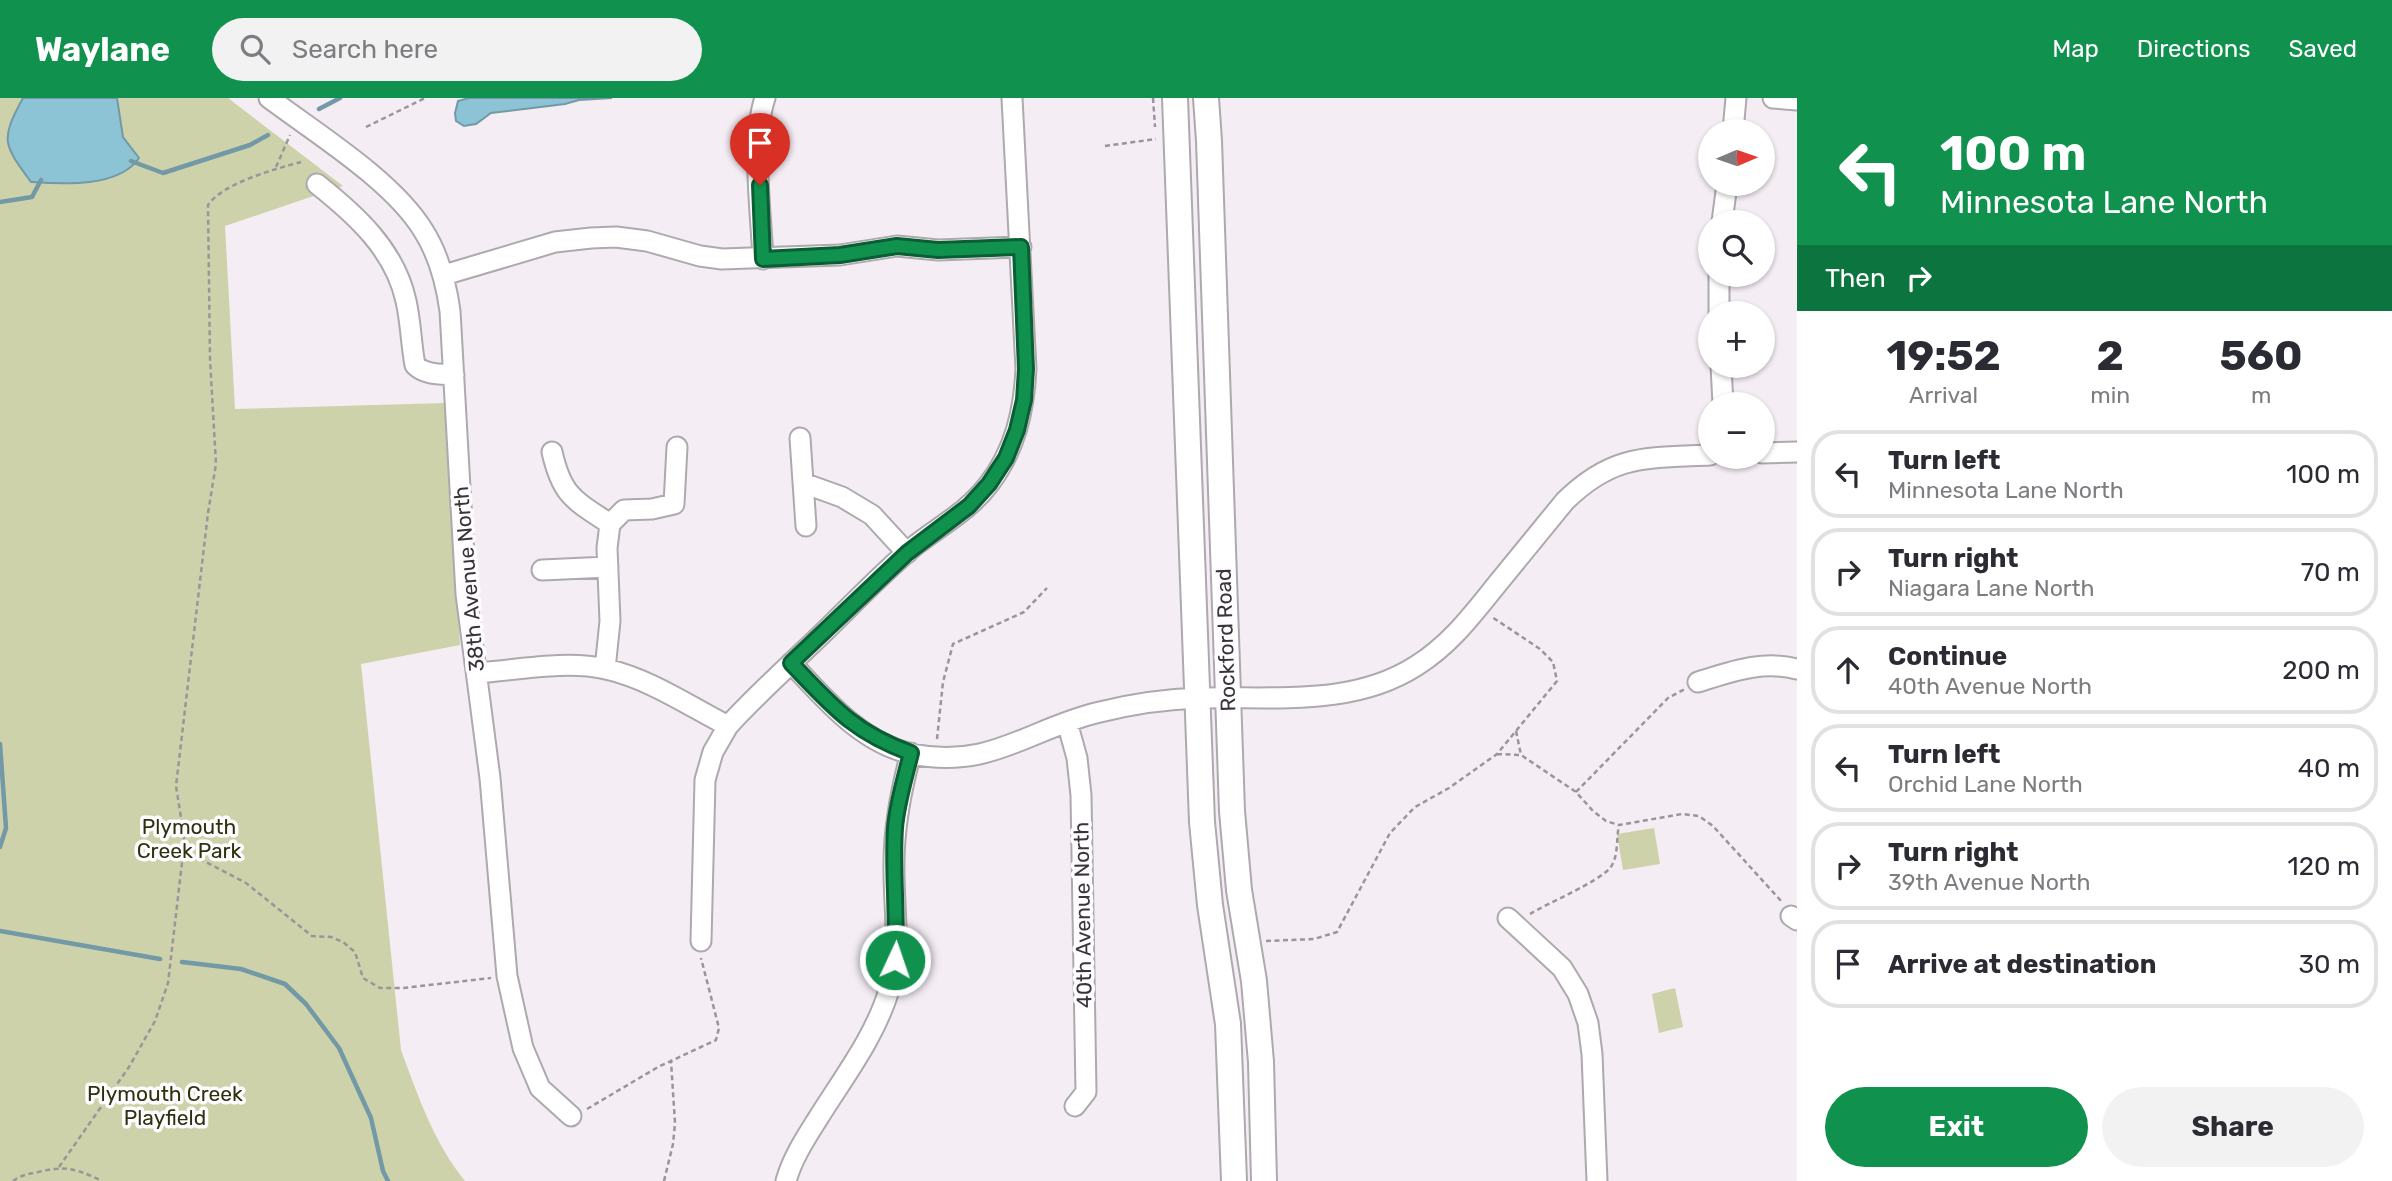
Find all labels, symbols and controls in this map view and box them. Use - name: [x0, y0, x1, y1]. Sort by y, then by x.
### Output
- search box: [212, 18, 702, 81]
- text: Waylane: [35, 30, 170, 69]
- icon: search: [236, 30, 274, 68]
- text: Search here: [292, 34, 438, 65]
- text: Map: [2052, 35, 2099, 63]
- text: Directions: [2137, 35, 2250, 63]
- text: Saved: [2288, 35, 2357, 63]
- pin: [730, 113, 790, 185]
- north arrow: [1698, 119, 1774, 196]
- map controls: [1698, 119, 1775, 469]
- icon: arrive: [741, 124, 779, 162]
- text: 100 m: [1940, 124, 2086, 182]
- icon: left: [1825, 126, 1916, 217]
- text: Minnesota Lane North: [1940, 183, 2268, 221]
- button: search: [1698, 210, 1775, 287]
- icon: right: [1900, 259, 1938, 297]
- text: Then: [1825, 263, 1886, 294]
- button: +: [1698, 301, 1775, 378]
- text: 19:52: [1886, 331, 2001, 381]
- text: 2: [2097, 331, 2124, 381]
- text: 560: [2220, 331, 2303, 381]
- text: Arrival: [1909, 381, 1978, 409]
- text: min: [2090, 381, 2130, 409]
- text: m: [2251, 381, 2271, 409]
- button: −: [1698, 392, 1775, 469]
- text: Turn left: [1888, 445, 2000, 476]
- icon: left: [1829, 455, 1867, 493]
- text: 100 m: [2286, 459, 2360, 490]
- text: Minnesota Lane North: [1888, 476, 2124, 504]
- street label: 38th Avenue North: [448, 485, 489, 673]
- text: Turn right: [1888, 543, 2018, 574]
- icon: right: [1829, 553, 1867, 591]
- text: 70 m: [2301, 557, 2360, 588]
- street label: Rockford Road: [1211, 568, 1240, 712]
- text: Niagara Lane North: [1888, 574, 2095, 602]
- text: Continue: [1888, 641, 2007, 672]
- icon: ahead: [1829, 651, 1867, 689]
- text: 200 m: [2282, 655, 2360, 686]
- text: 40th Avenue North: [1888, 672, 2092, 700]
- text: Turn left: [1888, 739, 2000, 770]
- icon: left: [1829, 749, 1867, 787]
- text: 40 m: [2298, 753, 2360, 784]
- text: Orchid Lane North: [1888, 770, 2083, 798]
- park label: Plymouth Creek Park: [137, 814, 242, 863]
- street label: 40th Avenue North: [1068, 822, 1097, 1008]
- text: Turn right: [1888, 837, 2018, 868]
- icon: right: [1829, 847, 1867, 885]
- text: 120 m: [2288, 851, 2360, 882]
- text: 39th Avenue North: [1888, 868, 2091, 896]
- position arrow: [858, 923, 932, 997]
- icon: arrive: [1829, 945, 1867, 983]
- text: Arrive at destination: [1888, 949, 2156, 980]
- text: 30 m: [2298, 949, 2360, 980]
- park label: Plymouth Creek Playfield: [87, 1081, 243, 1130]
- button: Exit: [1825, 1087, 2088, 1167]
- button: Share: [2102, 1087, 2364, 1167]

